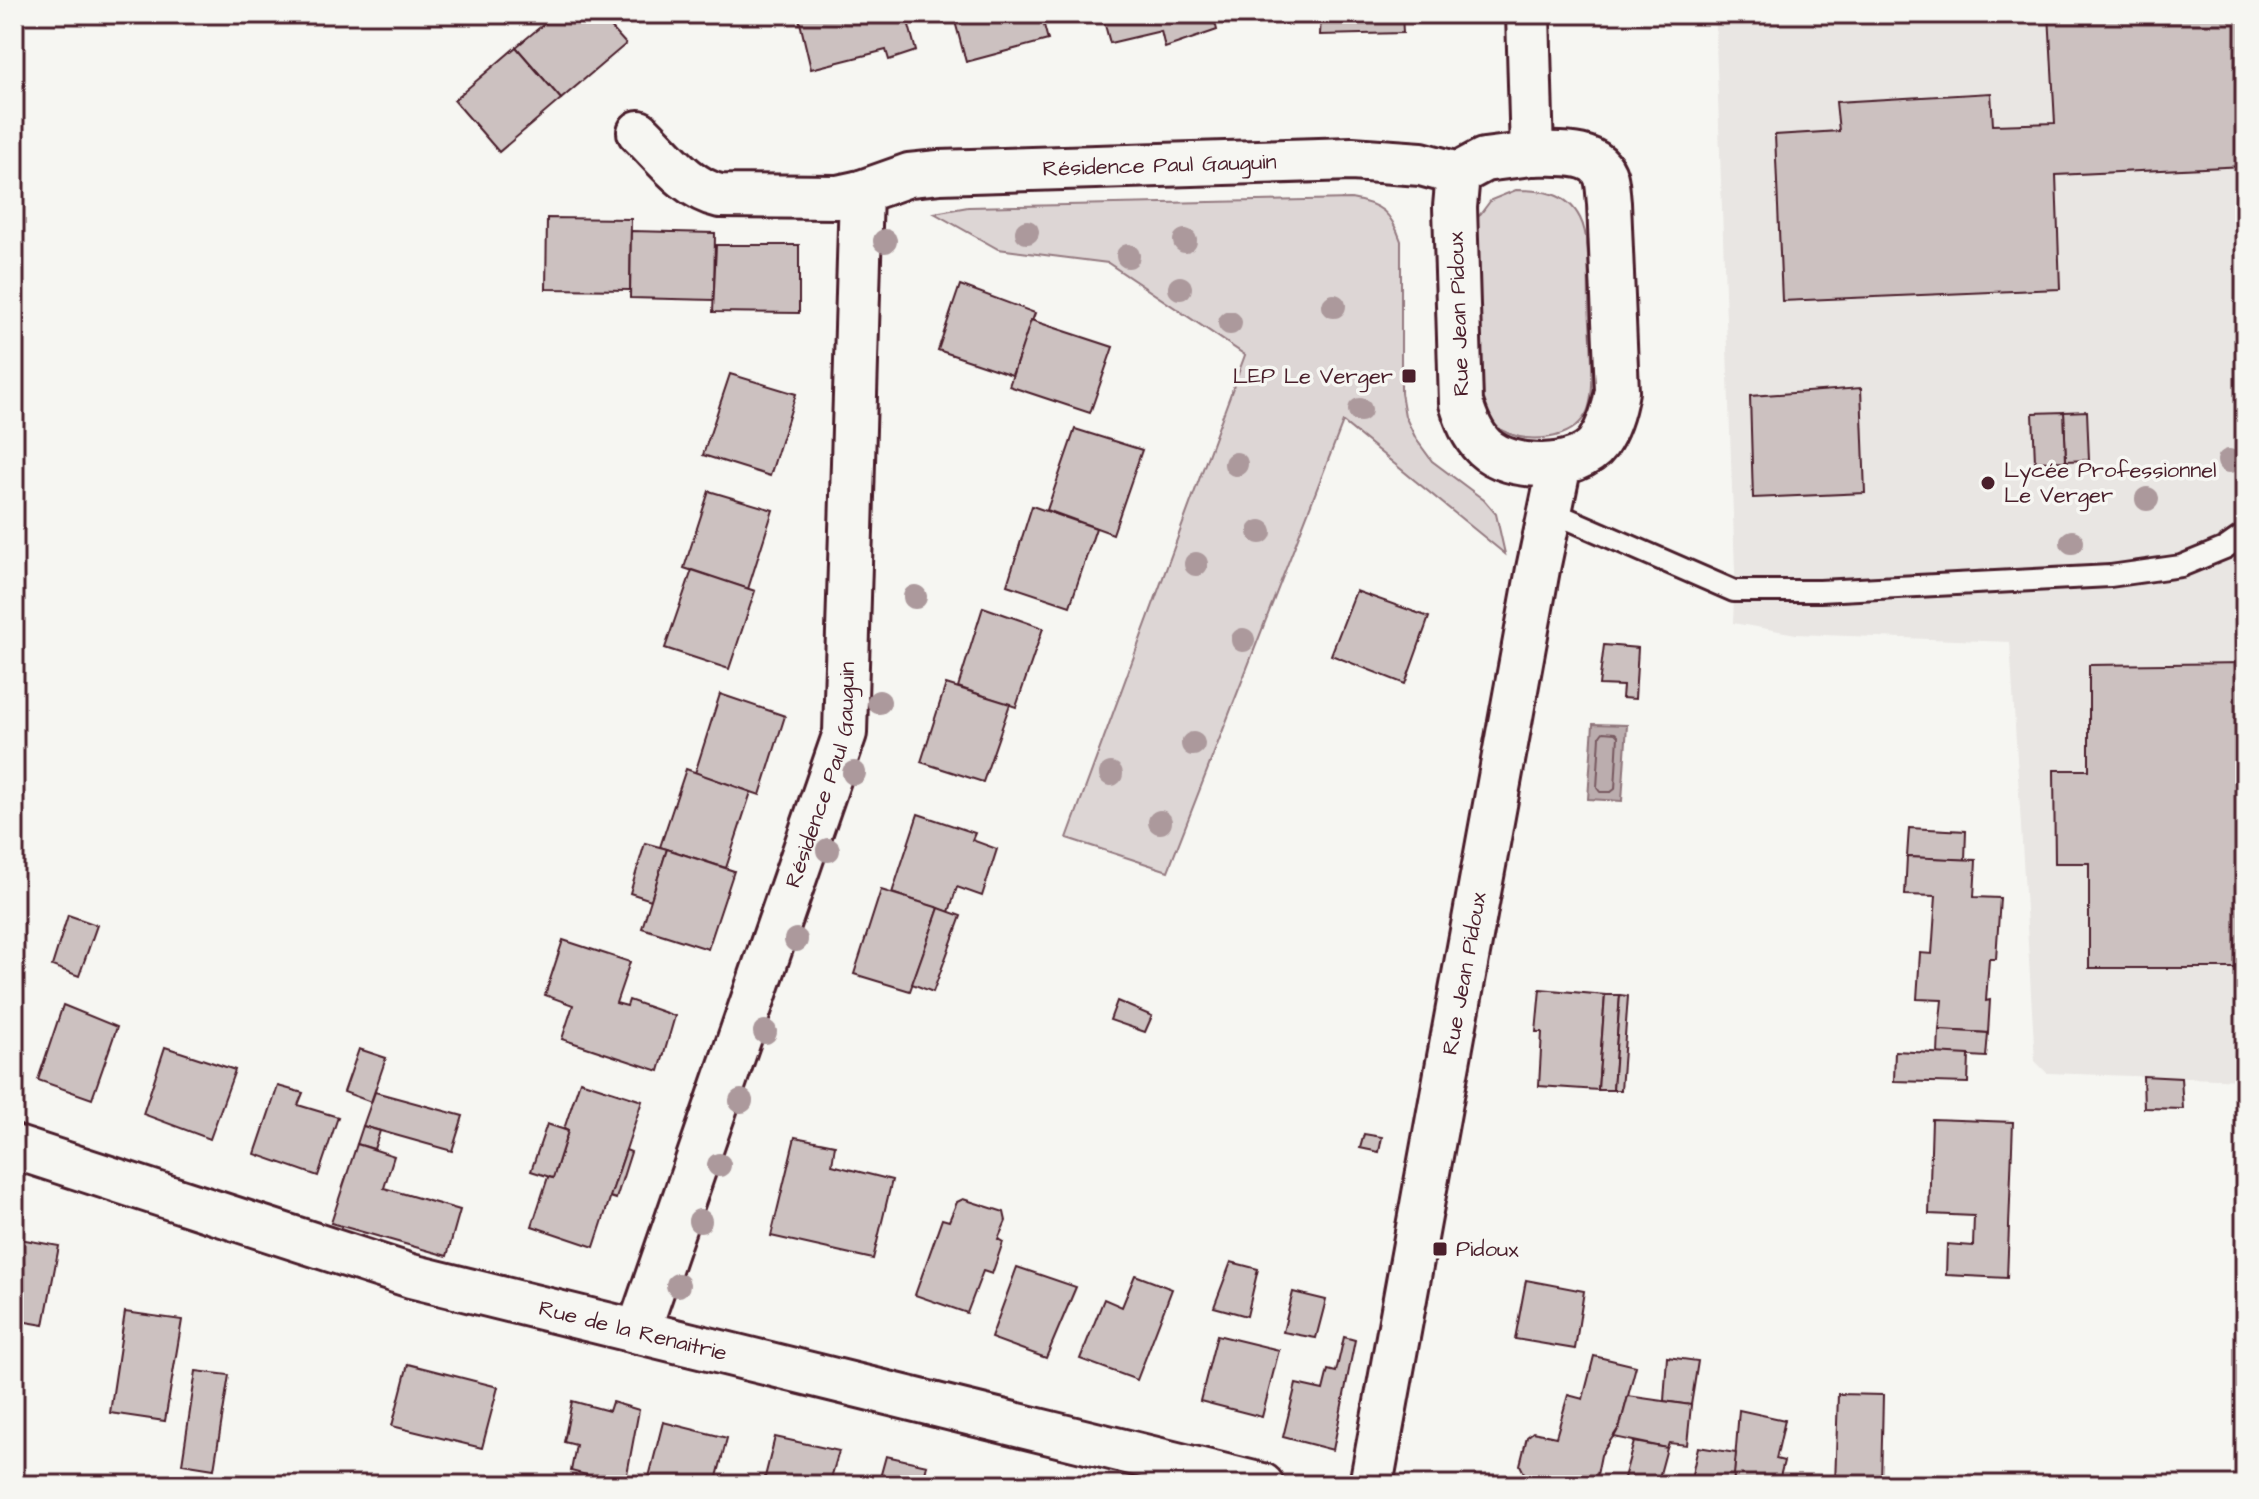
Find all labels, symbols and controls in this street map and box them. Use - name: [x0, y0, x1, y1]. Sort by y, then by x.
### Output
- street label: Résidence Paul Gauguin: [1042, 146, 1277, 184]
- street label: Rue Jean Pidoux: [1441, 231, 1477, 397]
- place label: LEP Le Verger: [1233, 361, 1393, 393]
- marker: LEP Le Verger: [1400, 367, 1418, 385]
- place label: Lycée Professionnel Le Verger: [2004, 455, 2217, 512]
- marker: Lycée Professionnel Le Verger: [1979, 474, 1997, 492]
- street label: Résidence Paul Gauguin: [777, 661, 863, 892]
- street label: Rue Jean Pidoux: [1434, 889, 1494, 1057]
- place label: Pidoux: [1456, 1234, 1519, 1265]
- marker: Pidoux: [1431, 1240, 1449, 1258]
- street label: Rue de la Renaitrie: [536, 1293, 730, 1369]

